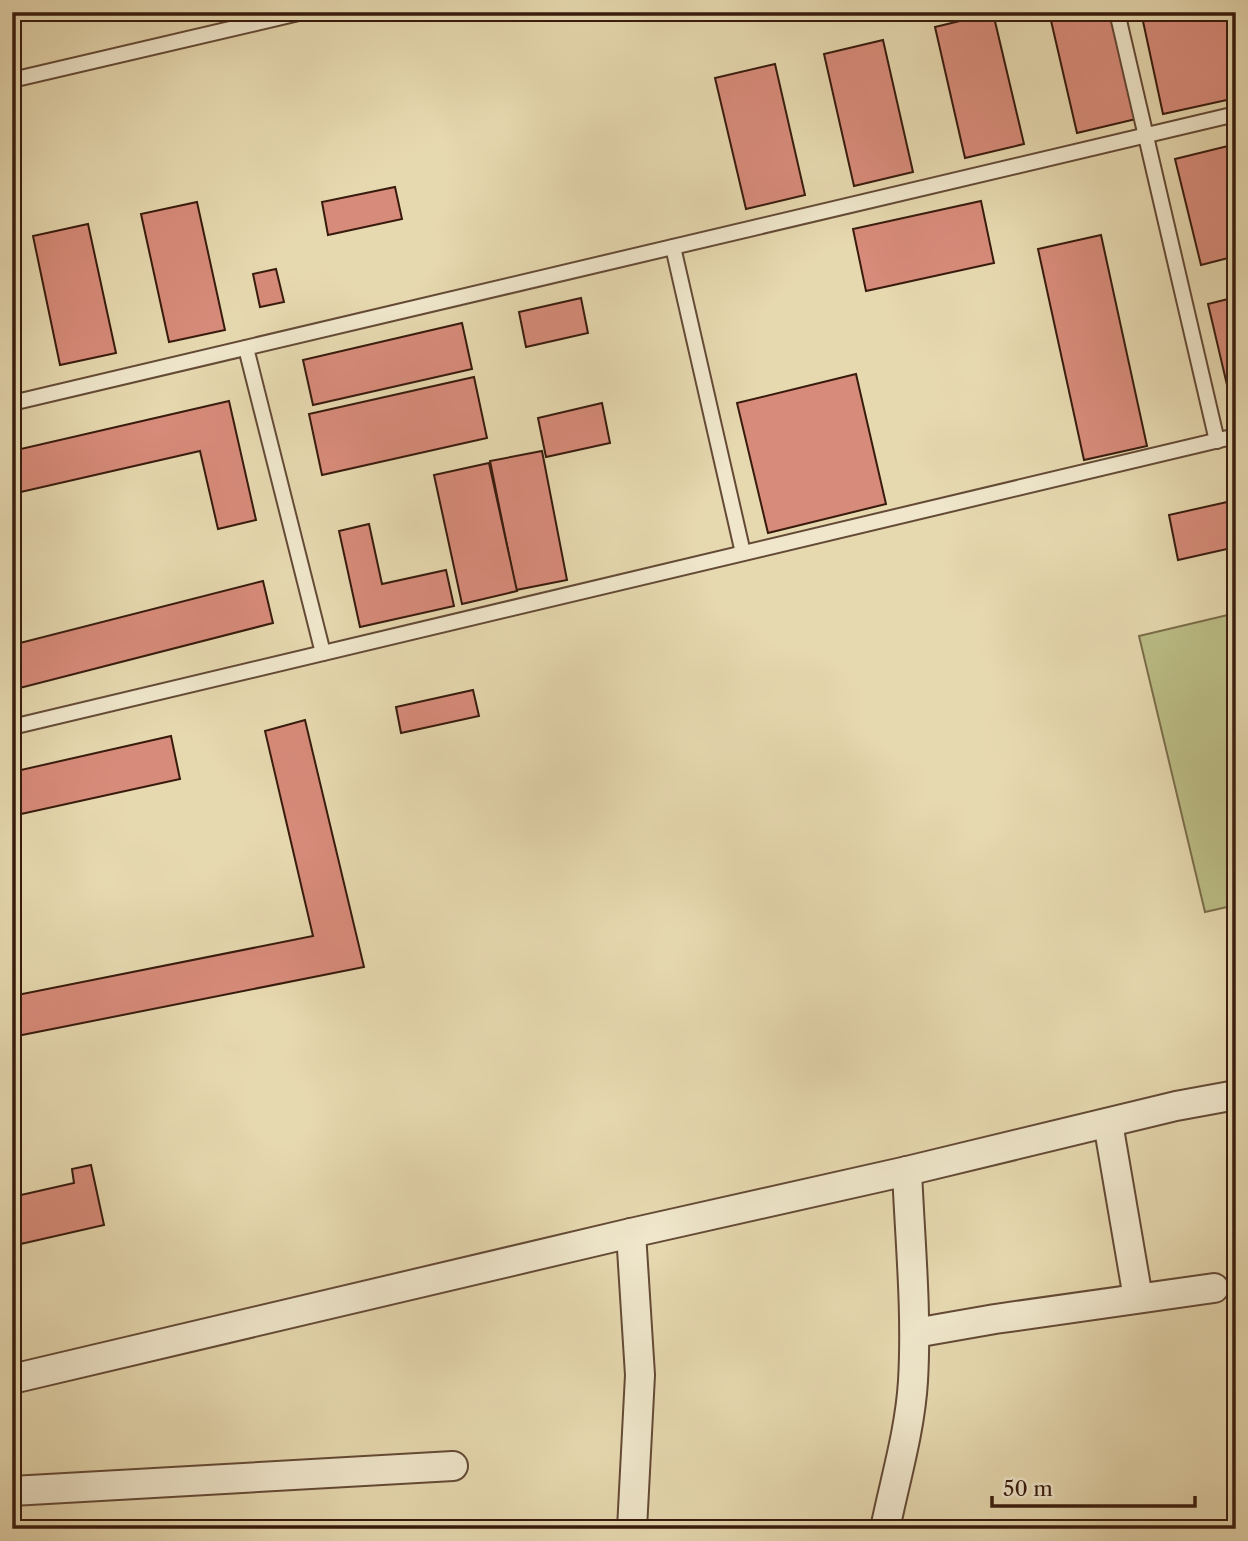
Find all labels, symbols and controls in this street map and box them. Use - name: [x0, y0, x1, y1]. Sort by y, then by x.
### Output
- scale bar: [992, 1464, 1196, 1508]
- text: 50 m: [1003, 1476, 1053, 1501]

